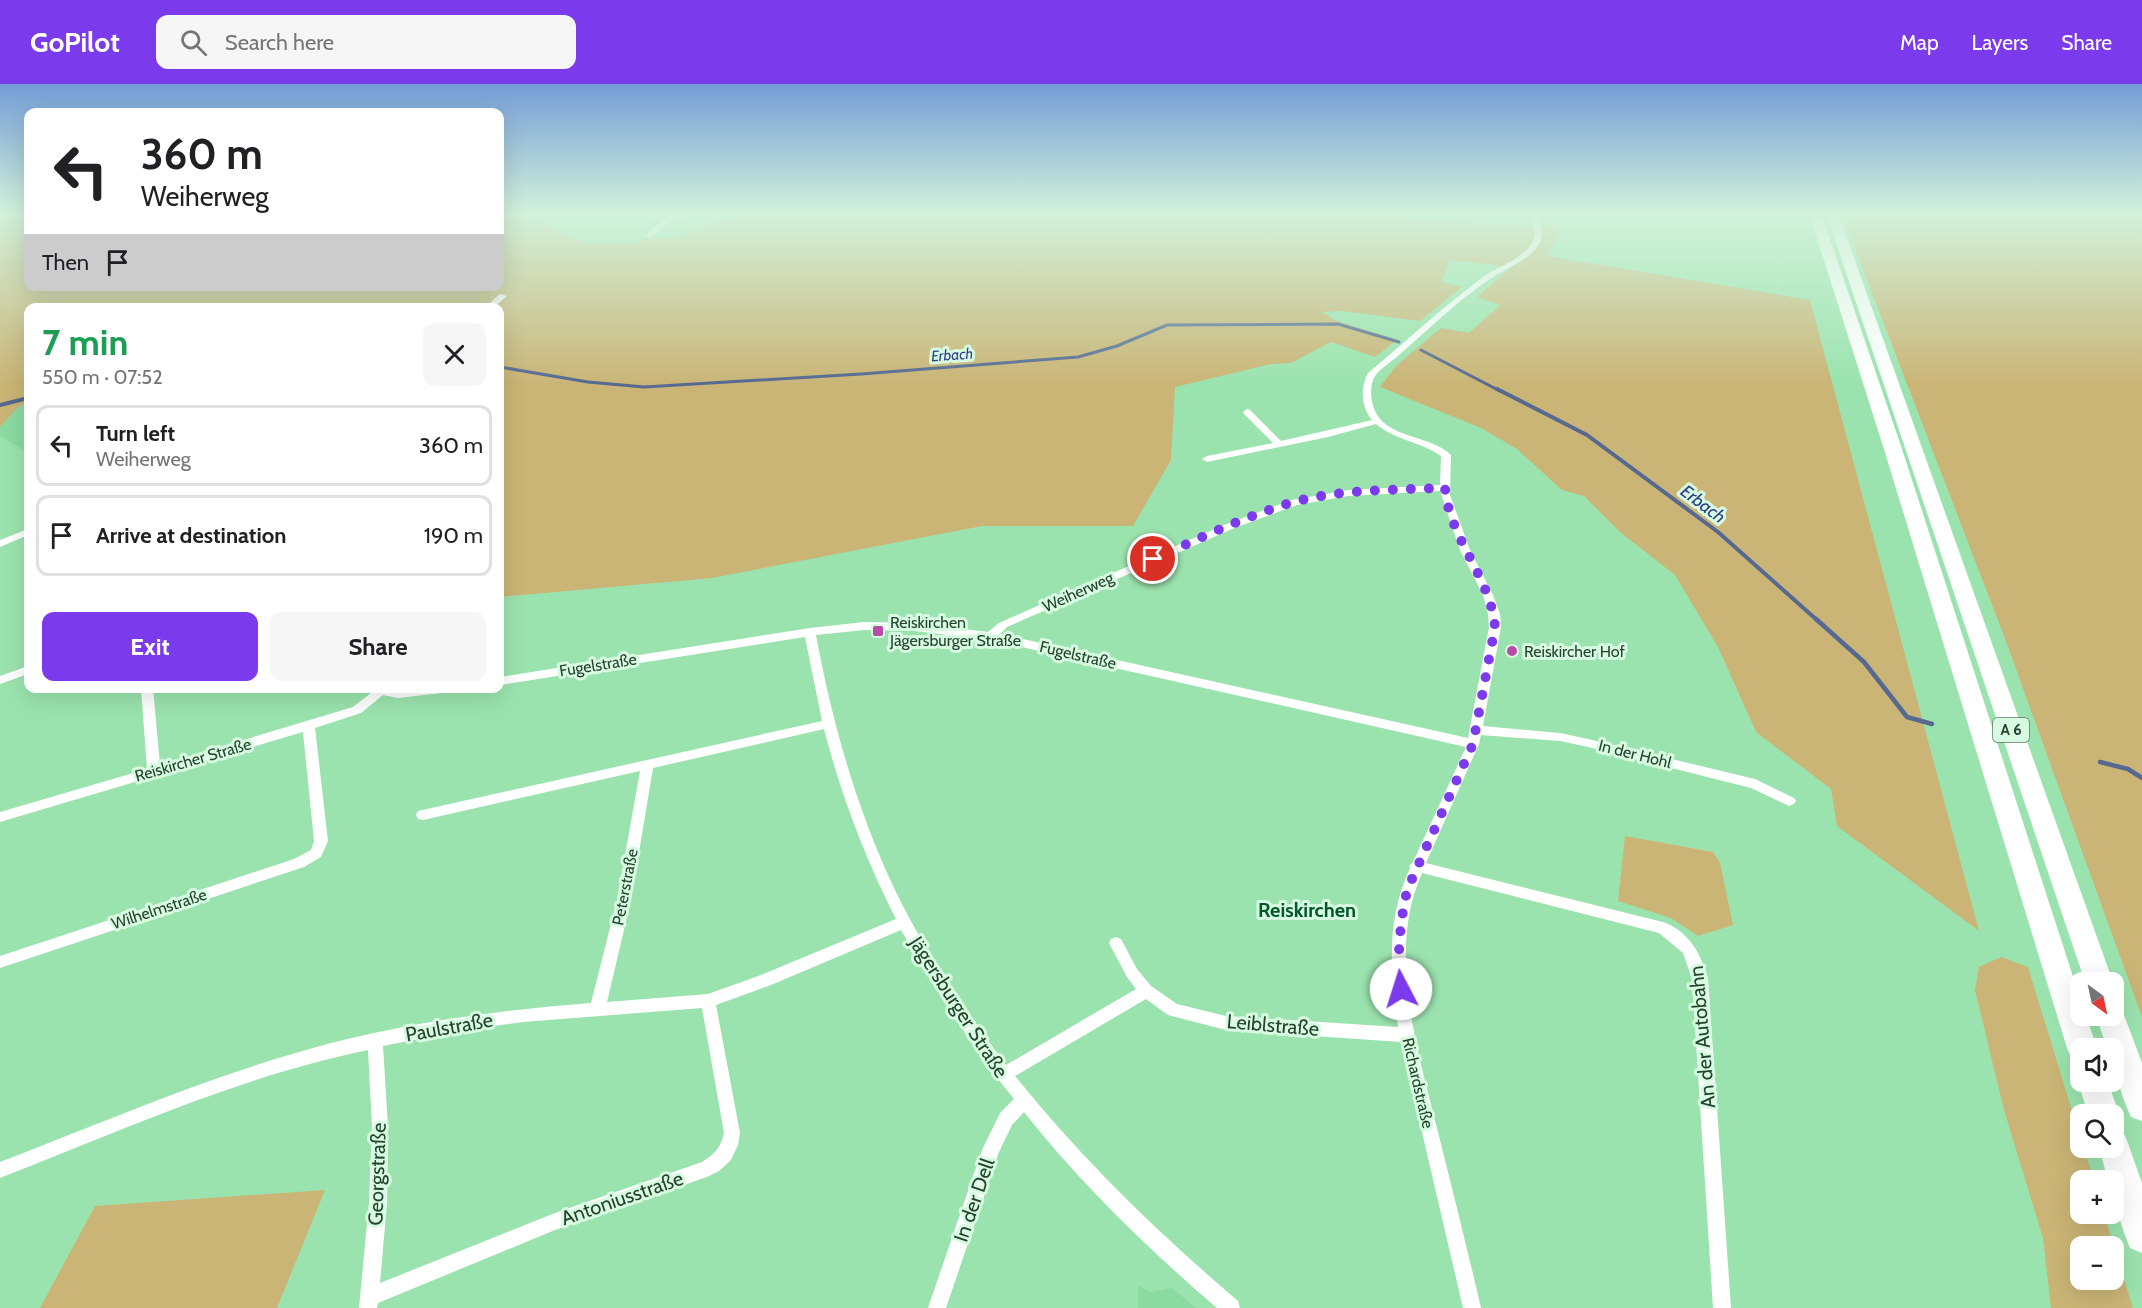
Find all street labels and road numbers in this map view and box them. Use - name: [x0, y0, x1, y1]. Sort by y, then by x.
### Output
- street label: Weiherweg: [1040, 568, 1117, 616]
- street label: Fugelstraße: [1038, 637, 1118, 673]
- street label: Fugelstraße: [558, 650, 638, 680]
- road number: A 6: [1993, 718, 2029, 742]
- street label: Reiskircher Straße: [133, 734, 253, 786]
- street label: In der Hohl: [1597, 736, 1674, 772]
- street label: Peterstraße: [608, 847, 642, 927]
- street label: Wilhelmstraße: [109, 885, 209, 933]
- street label: Jägersburger Straße: [904, 931, 1014, 1082]
- street label: An der Autobahn: [1684, 965, 1720, 1109]
- street label: Paulstraße: [403, 1008, 495, 1046]
- street label: Leiblstraße: [1226, 1009, 1320, 1041]
- street label: Richardstraße: [1398, 1036, 1438, 1130]
- street label: Georgstraße: [363, 1122, 391, 1226]
- street label: In der Dell: [949, 1155, 1000, 1245]
- street label: Antoniusstraße: [558, 1166, 686, 1230]

